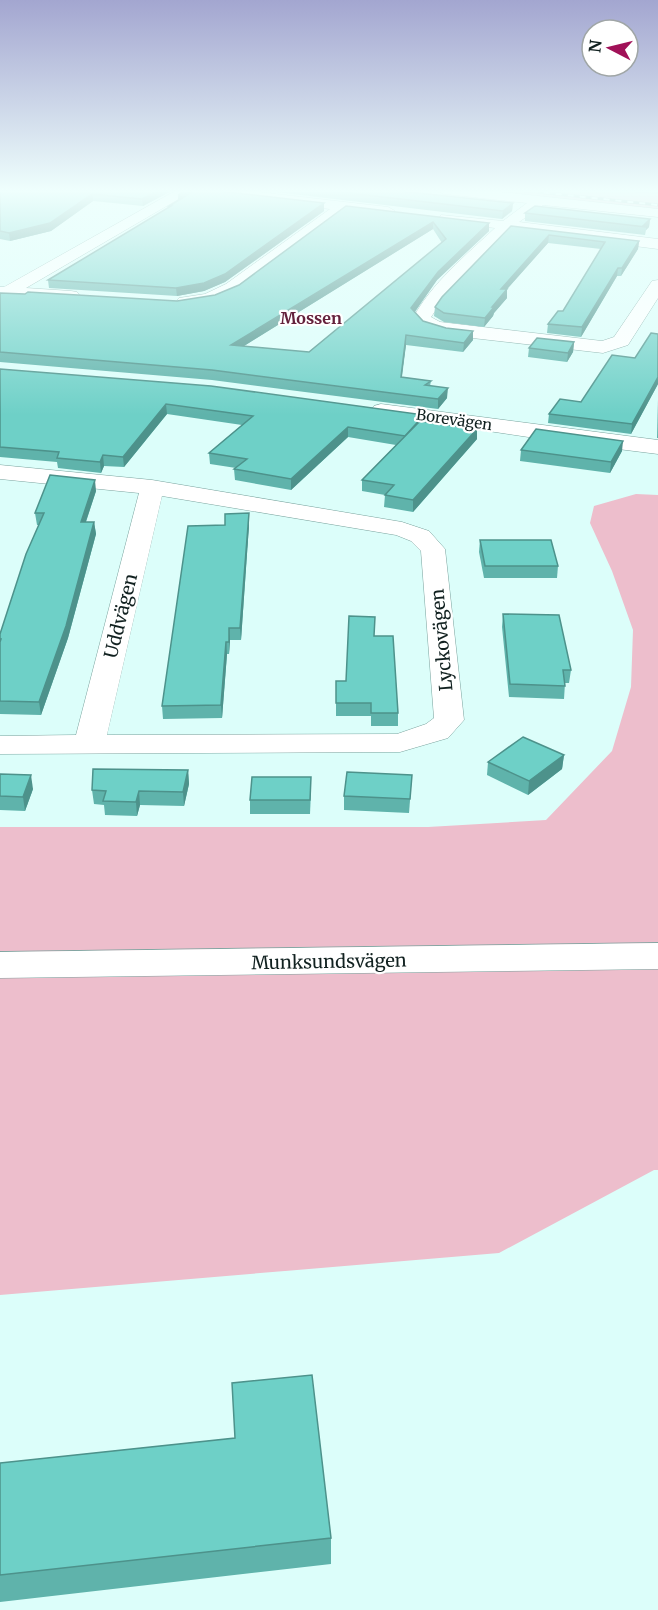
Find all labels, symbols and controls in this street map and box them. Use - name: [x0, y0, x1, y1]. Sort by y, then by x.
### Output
- north arrow: [580, 18, 640, 78]
- text: N: [584, 38, 606, 54]
- district label: Mossen: [280, 308, 342, 328]
- street label: Borevägen: [415, 405, 493, 434]
- street label: Uddvägen: [99, 571, 142, 661]
- street label: Lyckovägen: [426, 588, 457, 692]
- street label: Munksundsvägen: [251, 949, 407, 974]

